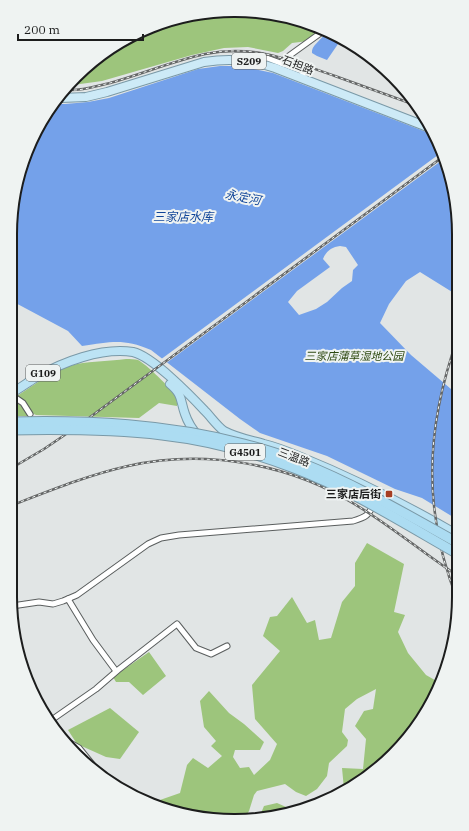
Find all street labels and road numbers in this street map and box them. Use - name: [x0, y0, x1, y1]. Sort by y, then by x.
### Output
- road number: S209: [232, 53, 266, 69]
- street label: 石担路: [280, 53, 316, 77]
- road number: G109: [26, 365, 60, 381]
- road number: G4501: [225, 444, 265, 460]
- street label: 三温路: [276, 445, 312, 469]

